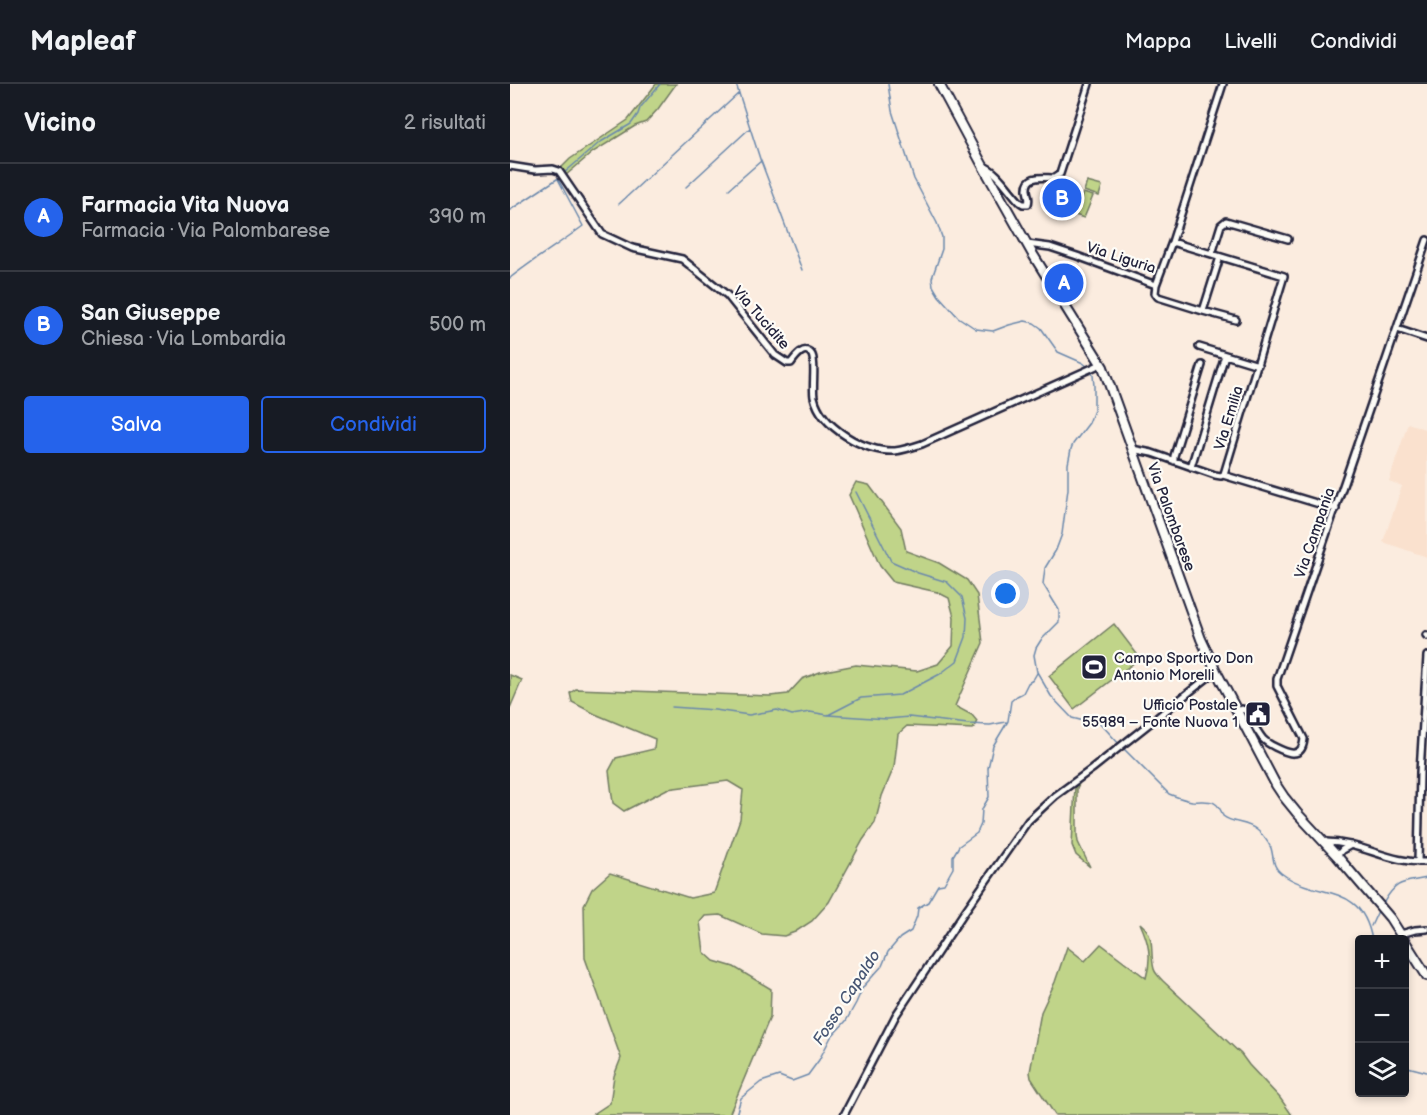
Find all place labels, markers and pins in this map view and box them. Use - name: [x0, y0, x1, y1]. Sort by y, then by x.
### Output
- pin: B: [1042, 176, 1082, 220]
- pin: A: [1044, 260, 1084, 306]
- place label: Campo Sportivo Don Antonio Morelli: [1114, 649, 1253, 685]
- sports icon: Campo Sportivo Don Antonio Morelli: [1079, 652, 1109, 682]
- place label: Ufficio Postale 55989 – Fonte Nuova 1: [1082, 696, 1238, 732]
- public building icon: Ufficio Postale 55989 – Fonte Nuova 1: [1243, 699, 1273, 729]

